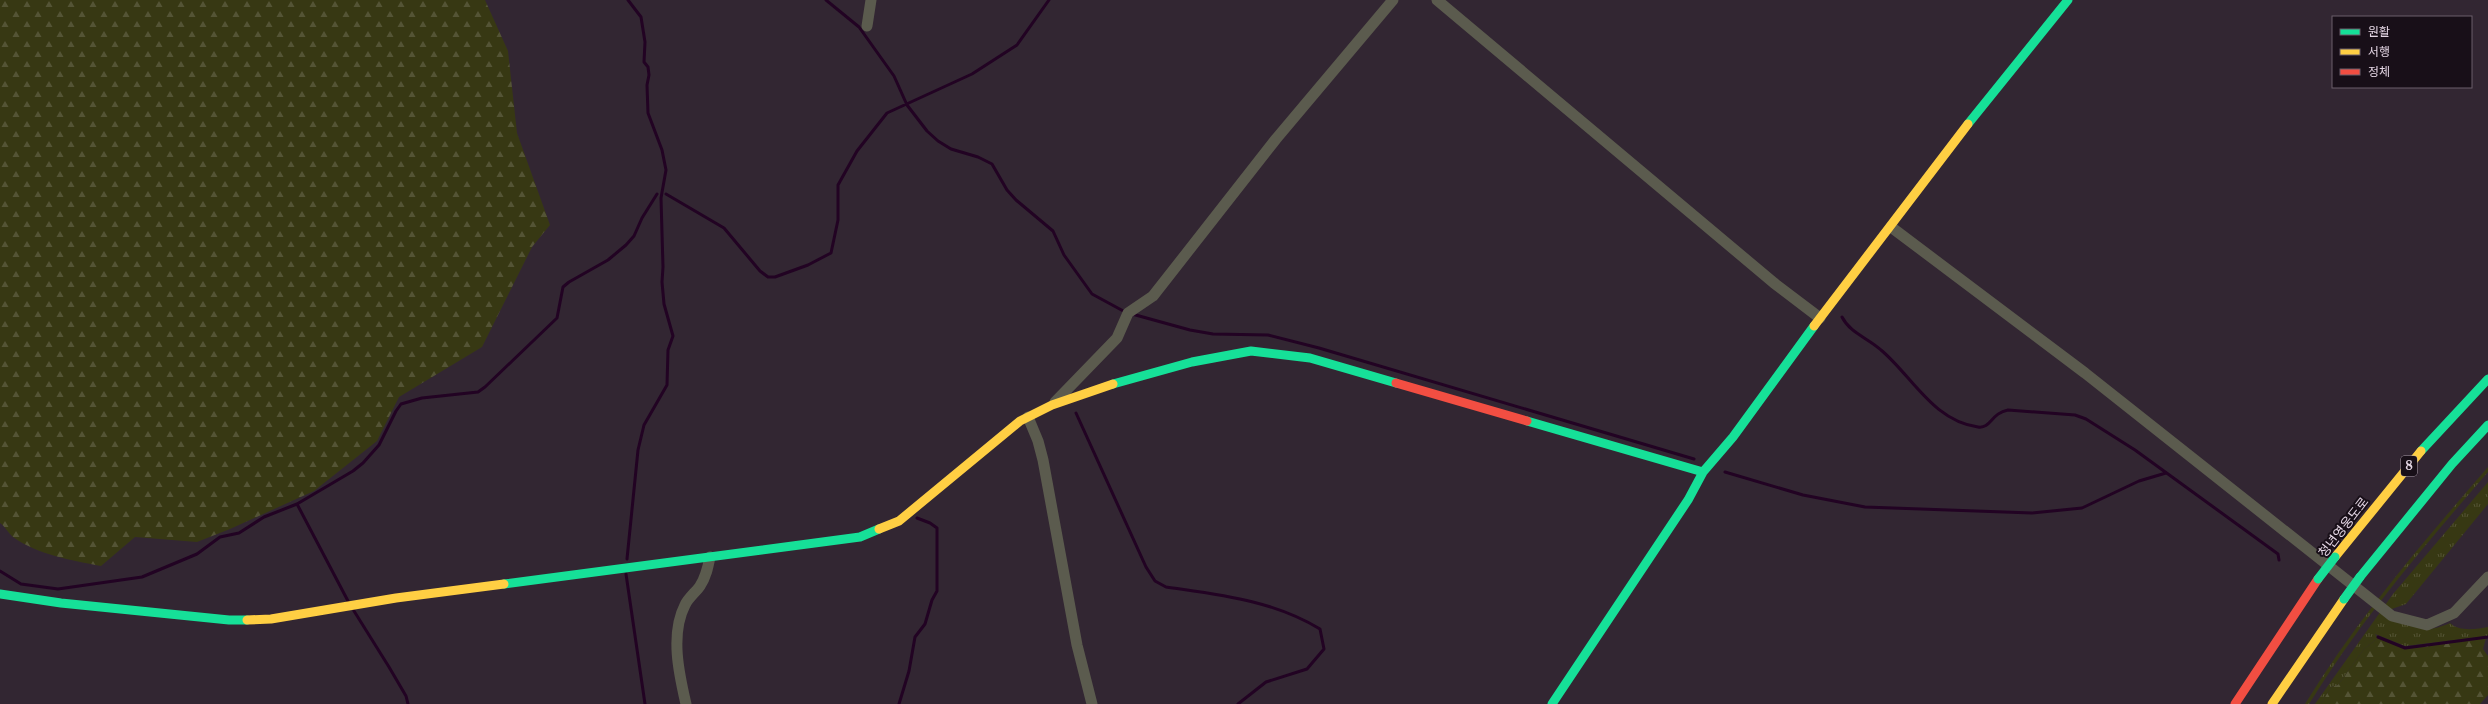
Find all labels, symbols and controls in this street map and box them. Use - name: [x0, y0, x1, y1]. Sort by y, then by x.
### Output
- legend: [2332, 16, 2472, 88]
- text: 원활: [2368, 24, 2390, 39]
- text: 서행: [2368, 44, 2390, 59]
- text: 정체: [2368, 64, 2390, 79]
- road number: 8: [2401, 456, 2417, 476]
- street label: 청년영웅도로: [2315, 494, 2372, 561]

